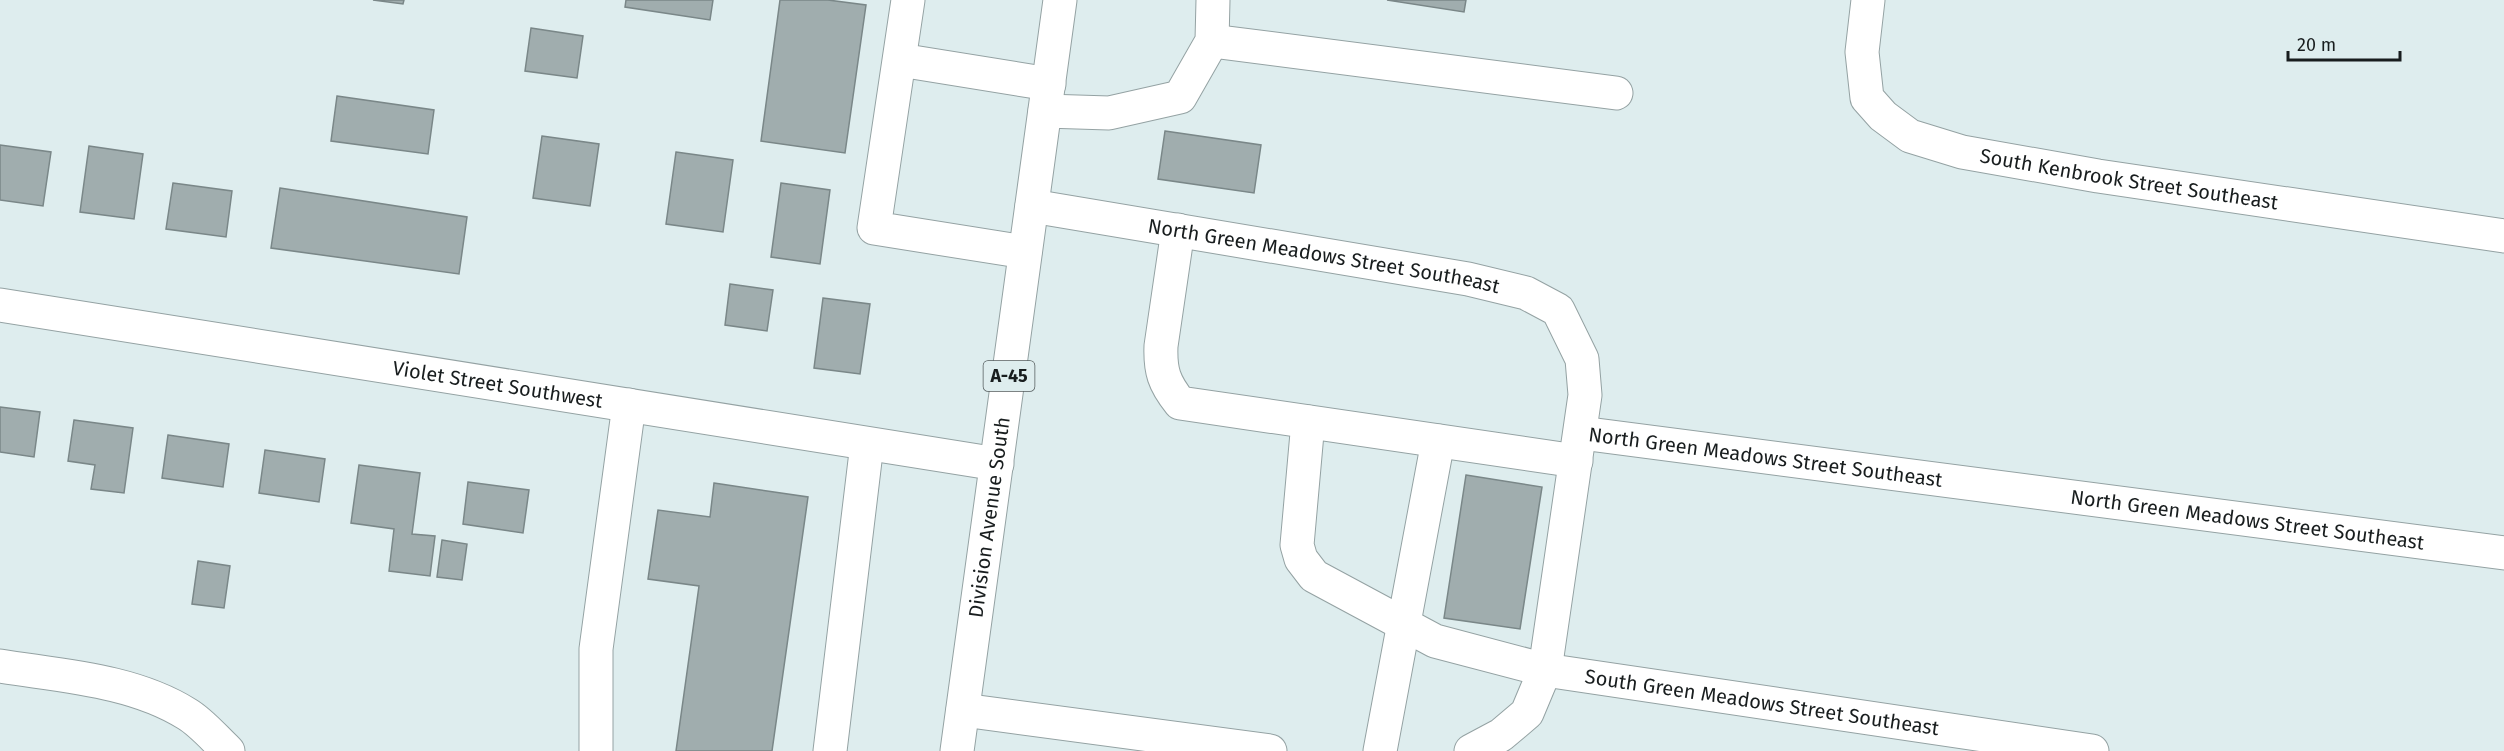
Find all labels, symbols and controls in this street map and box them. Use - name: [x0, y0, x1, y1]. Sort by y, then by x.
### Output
- scale bar: [2288, 24, 2400, 62]
- text: 20 m: [2297, 34, 2336, 56]
- street label: South Kenbrook Street Southeast: [1978, 143, 2280, 215]
- street label: North Green Meadows Street Southeast: [1146, 214, 1503, 298]
- street label: Violet Street Southwest: [391, 356, 605, 413]
- road number: A-45: [984, 361, 1034, 391]
- street label: Division Avenue South: [963, 415, 1015, 619]
- street label: North Green Meadows Street Southeast: [1587, 422, 1945, 492]
- street label: North Green Meadows Street Southeast: [2069, 485, 2427, 555]
- street label: South Green Meadows Street Southeast: [1583, 664, 1942, 740]

